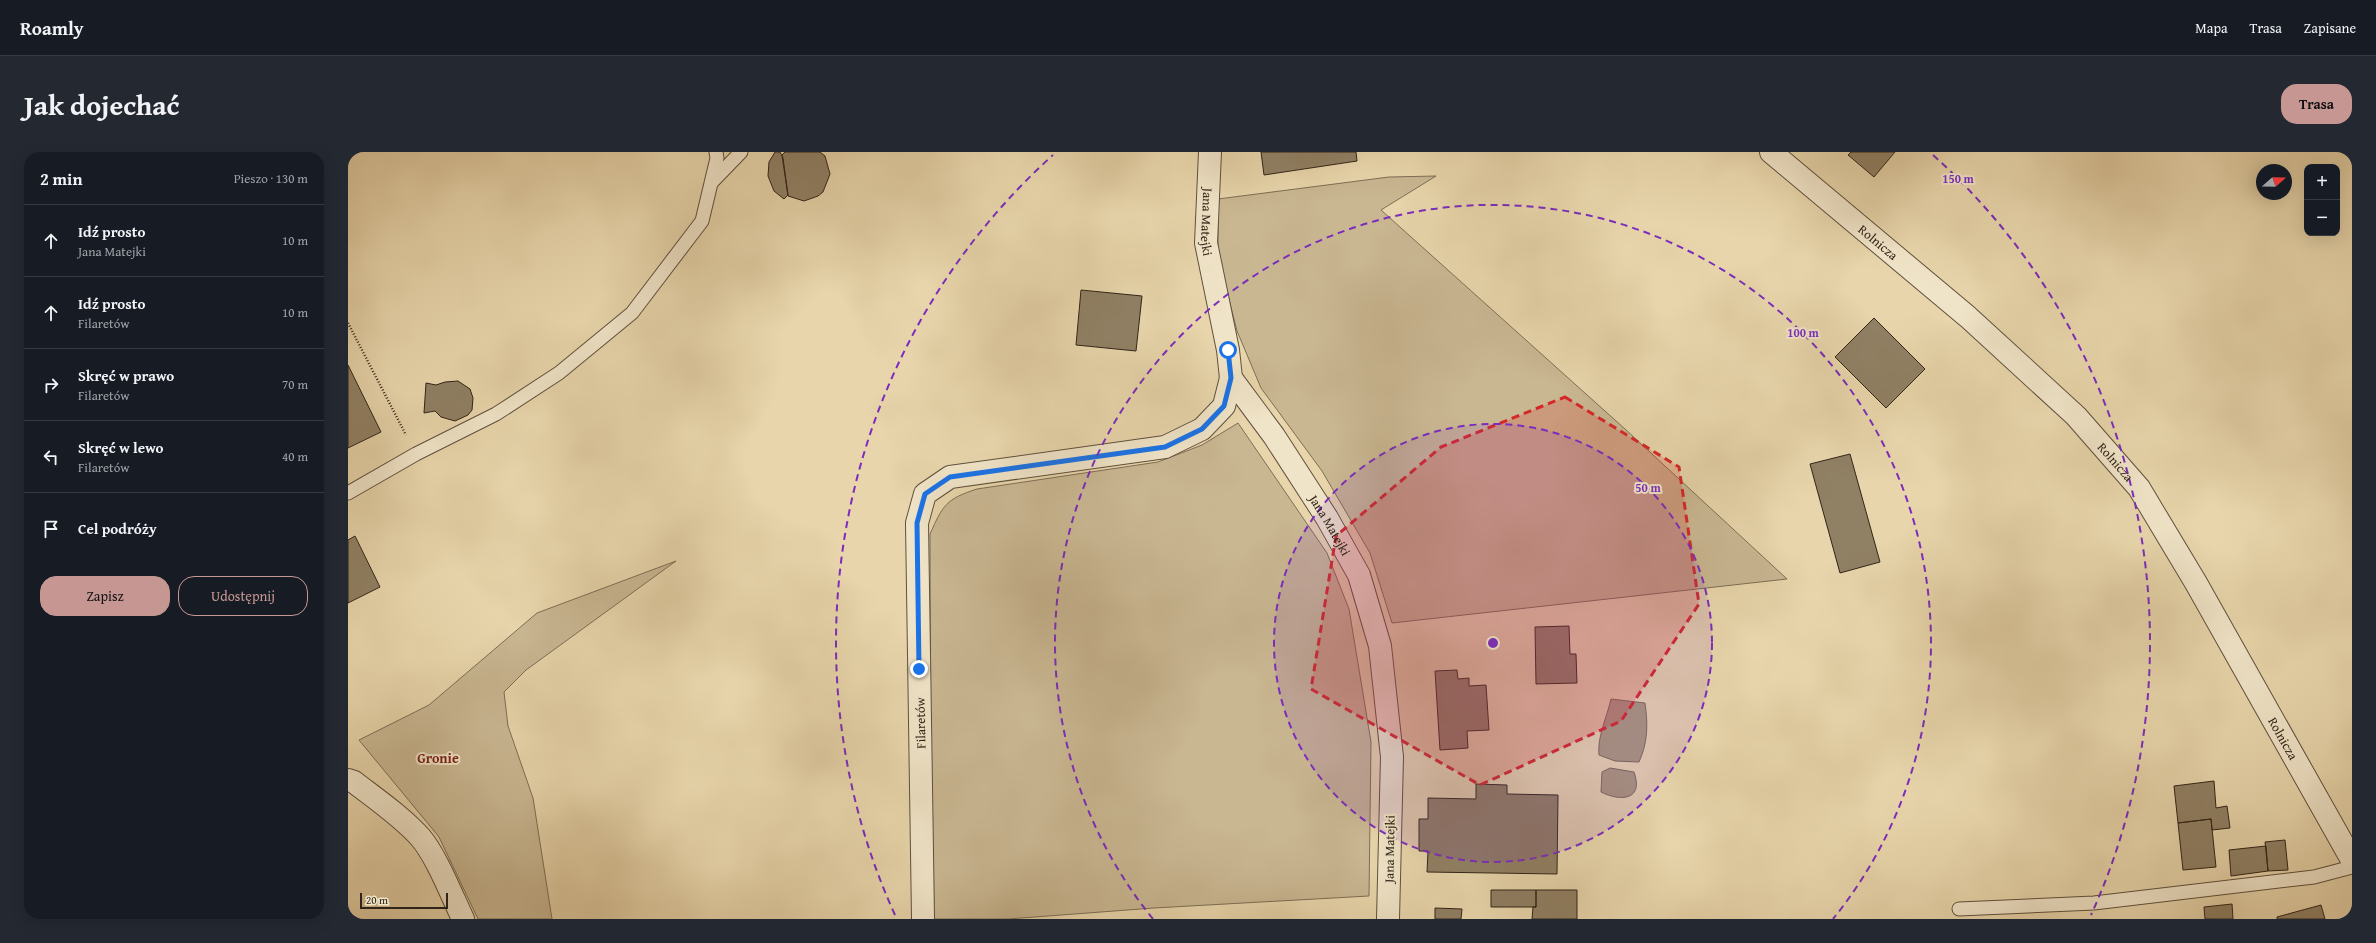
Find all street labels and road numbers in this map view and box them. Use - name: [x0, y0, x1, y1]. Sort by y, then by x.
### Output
- street label: Jana Matejki: [1196, 186, 1217, 258]
- street label: Rolnicza: [1854, 220, 1903, 265]
- street label: Rolnicza: [2093, 438, 2138, 486]
- street label: Jana Matejki: [1303, 489, 1355, 559]
- street label: Filaretów: [911, 696, 930, 749]
- street label: Rolnicza: [2263, 714, 2303, 764]
- street label: Jana Matejki: [1379, 815, 1400, 885]

